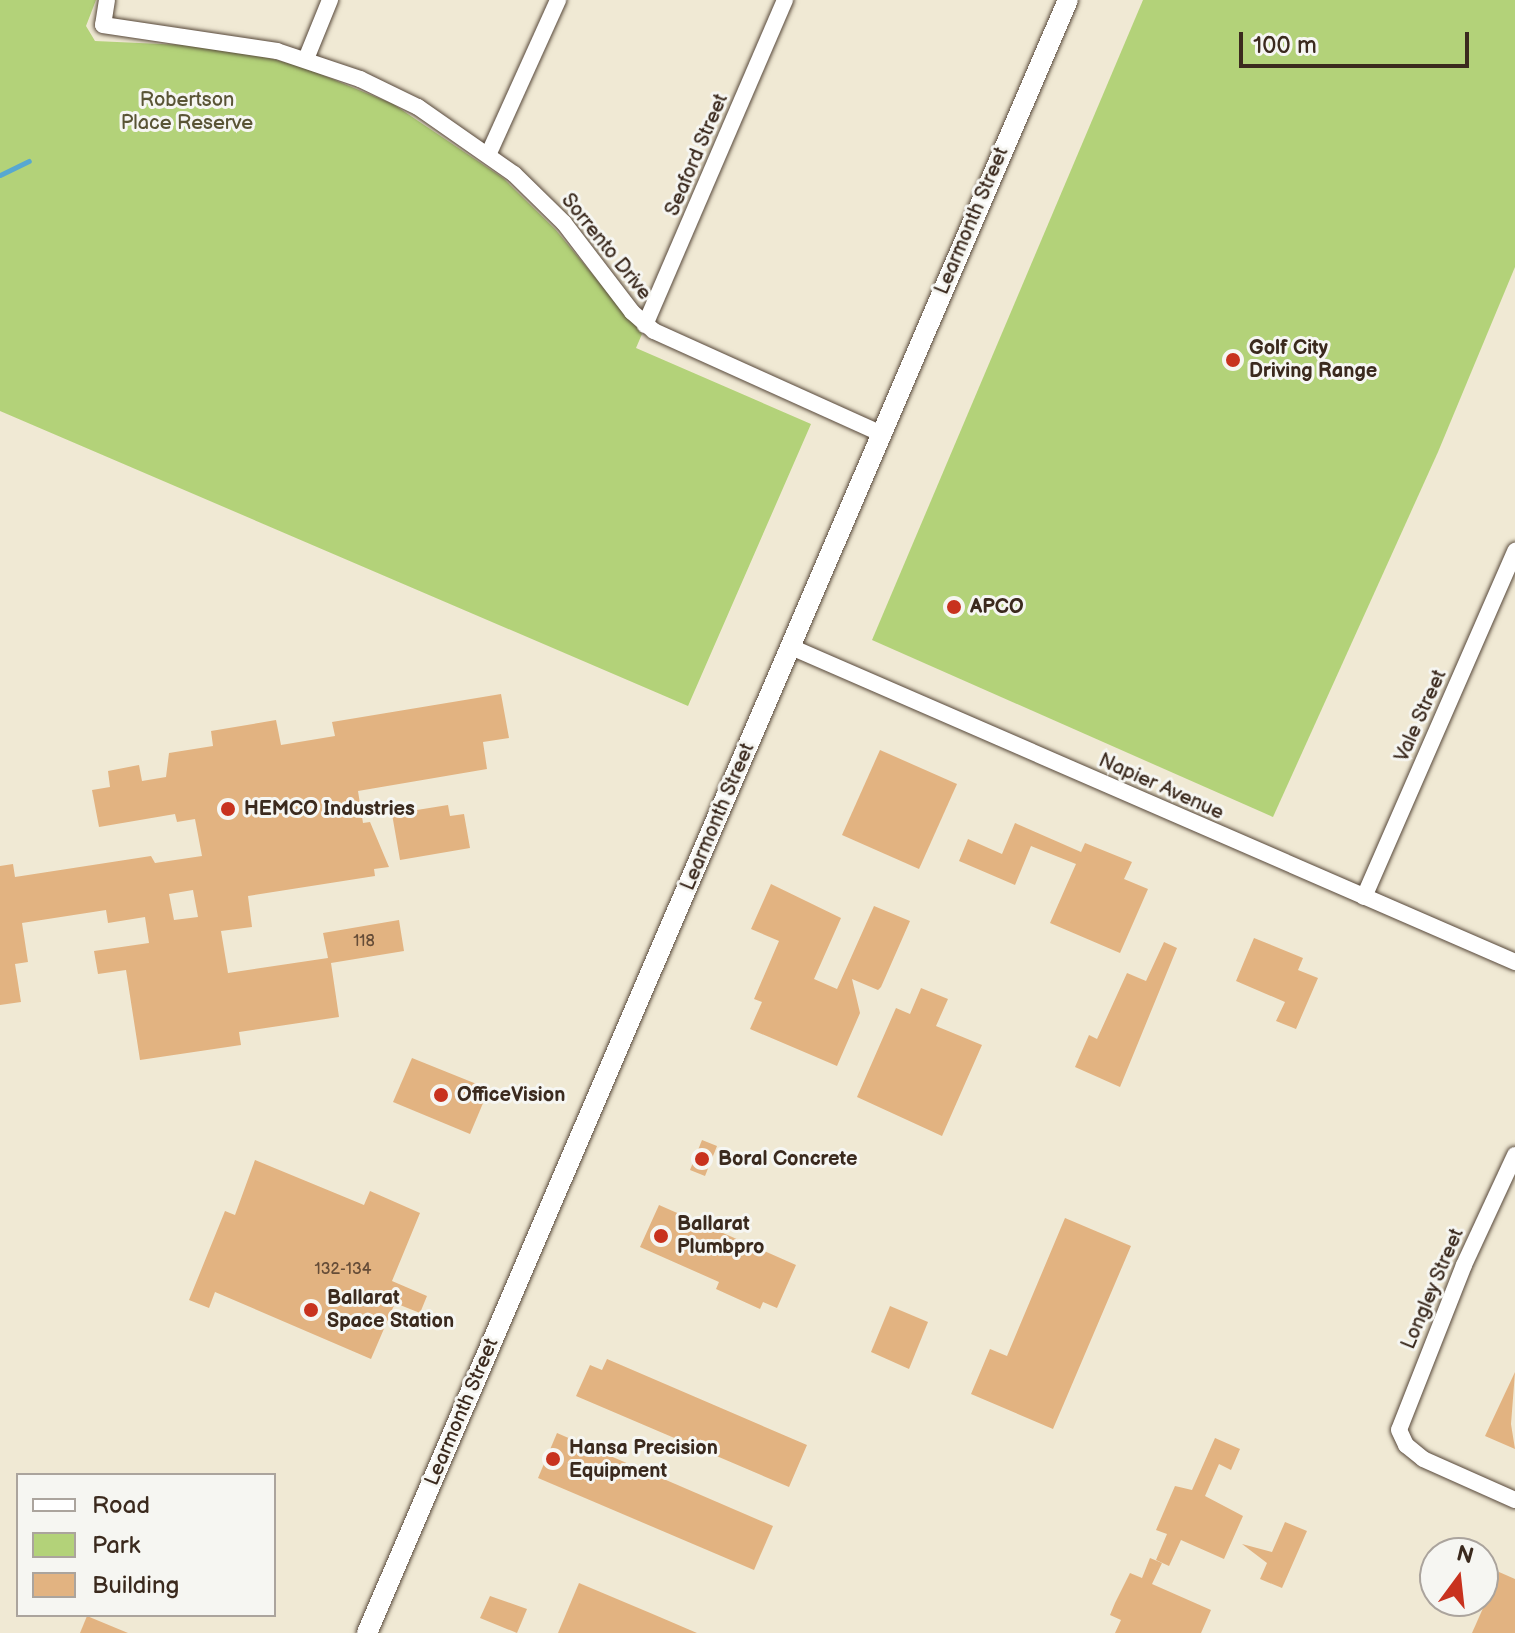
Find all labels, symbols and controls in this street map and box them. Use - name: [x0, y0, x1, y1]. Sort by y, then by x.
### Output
- scale bar: [1243, 16, 1473, 66]
- text: 100 m: [1253, 31, 1317, 60]
- park label: Robertson Place Reserve: [121, 89, 253, 136]
- street label: Seaford Street: [660, 90, 734, 220]
- street label: Learmonth Street: [930, 144, 1014, 298]
- street label: Sorrento Drive: [556, 189, 656, 305]
- place label: Golf City Driving Range: [1249, 336, 1377, 383]
- marker: Golf City Driving Range: [1224, 351, 1242, 369]
- place label: APCO: [970, 595, 1024, 619]
- marker: APCO: [945, 598, 963, 616]
- street label: Vale Street: [1390, 666, 1452, 766]
- street label: Learmonth Street: [676, 740, 760, 894]
- street label: Napier Avenue: [1095, 749, 1227, 825]
- place label: HEMCO Industries: [244, 797, 415, 821]
- marker: HEMCO Industries: [219, 800, 237, 818]
- house number: 118: [353, 932, 375, 952]
- place label: OfficeVision: [457, 1083, 565, 1107]
- marker: OfficeVision: [432, 1086, 450, 1104]
- place label: Boral Concrete: [718, 1147, 857, 1171]
- marker: Boral Concrete: [693, 1150, 711, 1168]
- place label: Ballarat Plumbpro: [677, 1212, 764, 1259]
- street label: Longley Street: [1396, 1224, 1470, 1354]
- marker: Ballarat Plumbpro: [652, 1227, 670, 1245]
- house number: 132-134: [314, 1260, 372, 1280]
- place label: Ballarat Space Station: [327, 1286, 454, 1333]
- marker: Ballarat Space Station: [302, 1301, 320, 1319]
- street label: Learmonth Street: [420, 1335, 504, 1489]
- place label: Hansa Precision Equipment: [569, 1436, 718, 1483]
- marker: Hansa Precision Equipment: [544, 1450, 562, 1468]
- legend: [16, 1473, 276, 1617]
- text: Road: [92, 1491, 150, 1520]
- text: Park: [92, 1531, 140, 1560]
- north arrow: [1419, 1537, 1499, 1617]
- text: N: [1453, 1540, 1476, 1570]
- text: Building: [92, 1571, 179, 1600]

